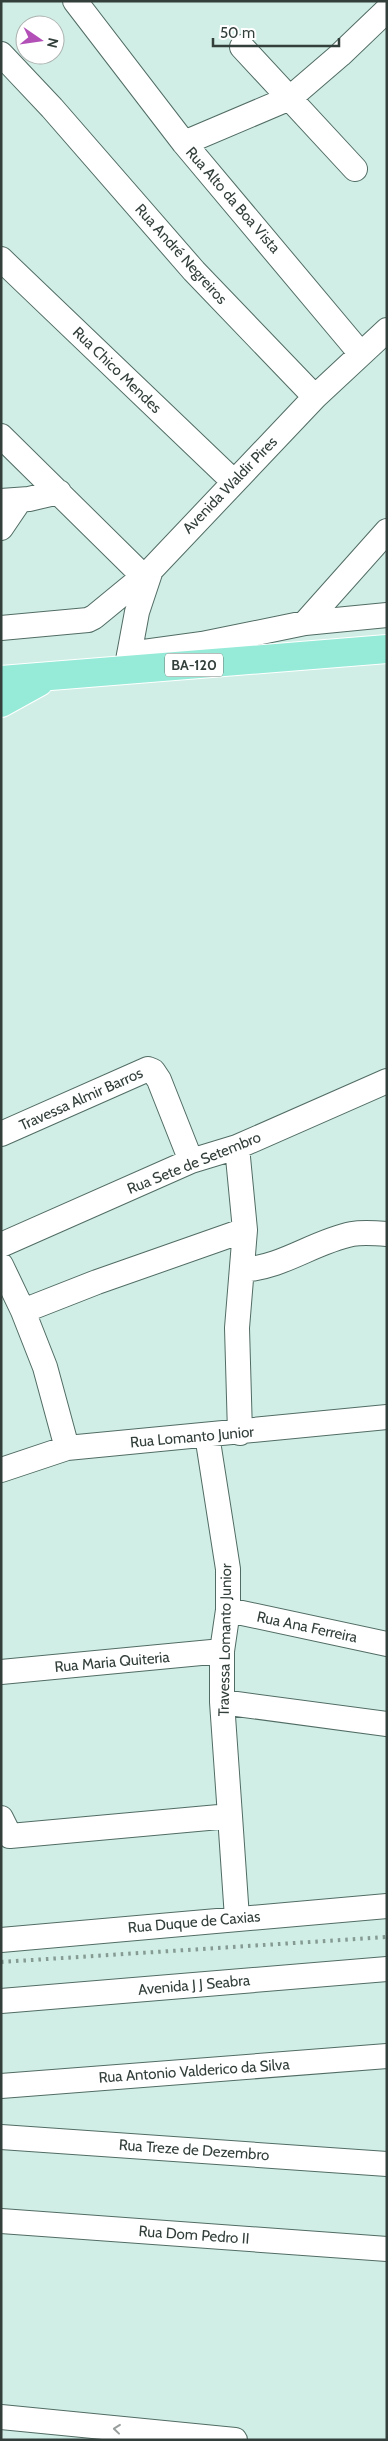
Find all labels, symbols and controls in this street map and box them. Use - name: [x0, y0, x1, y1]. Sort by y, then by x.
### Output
- north arrow: [15, 15, 65, 65]
- scale bar: [213, 15, 339, 47]
- text: 50 m: [220, 24, 255, 42]
- text: N: [43, 36, 63, 50]
- street label: Rua Alto da Boa Vista: [182, 143, 284, 257]
- street label: Rua André Negreiros: [131, 200, 231, 308]
- street label: Rua Chico Mendes: [69, 323, 165, 417]
- street label: Avenida Waldir Pires: [179, 433, 281, 537]
- road number: BA-120: [165, 654, 223, 676]
- street label: Travessa Almir Barros: [17, 1064, 145, 1134]
- street label: Rua Sete de Setembro: [125, 1128, 263, 1198]
- street label: Rua Lomanto Junior: [129, 1423, 255, 1451]
- street label: Travessa Lomanto Junior: [215, 1563, 235, 1717]
- street label: Rua Ana Ferreira: [255, 1608, 360, 1647]
- street label: Rua Maria Quiteria: [54, 1648, 171, 1676]
- street label: Rua Duque de Caxias: [127, 1907, 261, 1937]
- street label: Avenida J J Seabra: [137, 1971, 252, 1999]
- street label: Rua Antonio Valderico da Silva: [98, 2055, 291, 2087]
- street label: Rua Treze de Dezembro: [118, 2136, 270, 2164]
- street label: Rua Dom Pedro II: [138, 2222, 250, 2248]
- one-way arrow: [112, 2424, 120, 2435]

